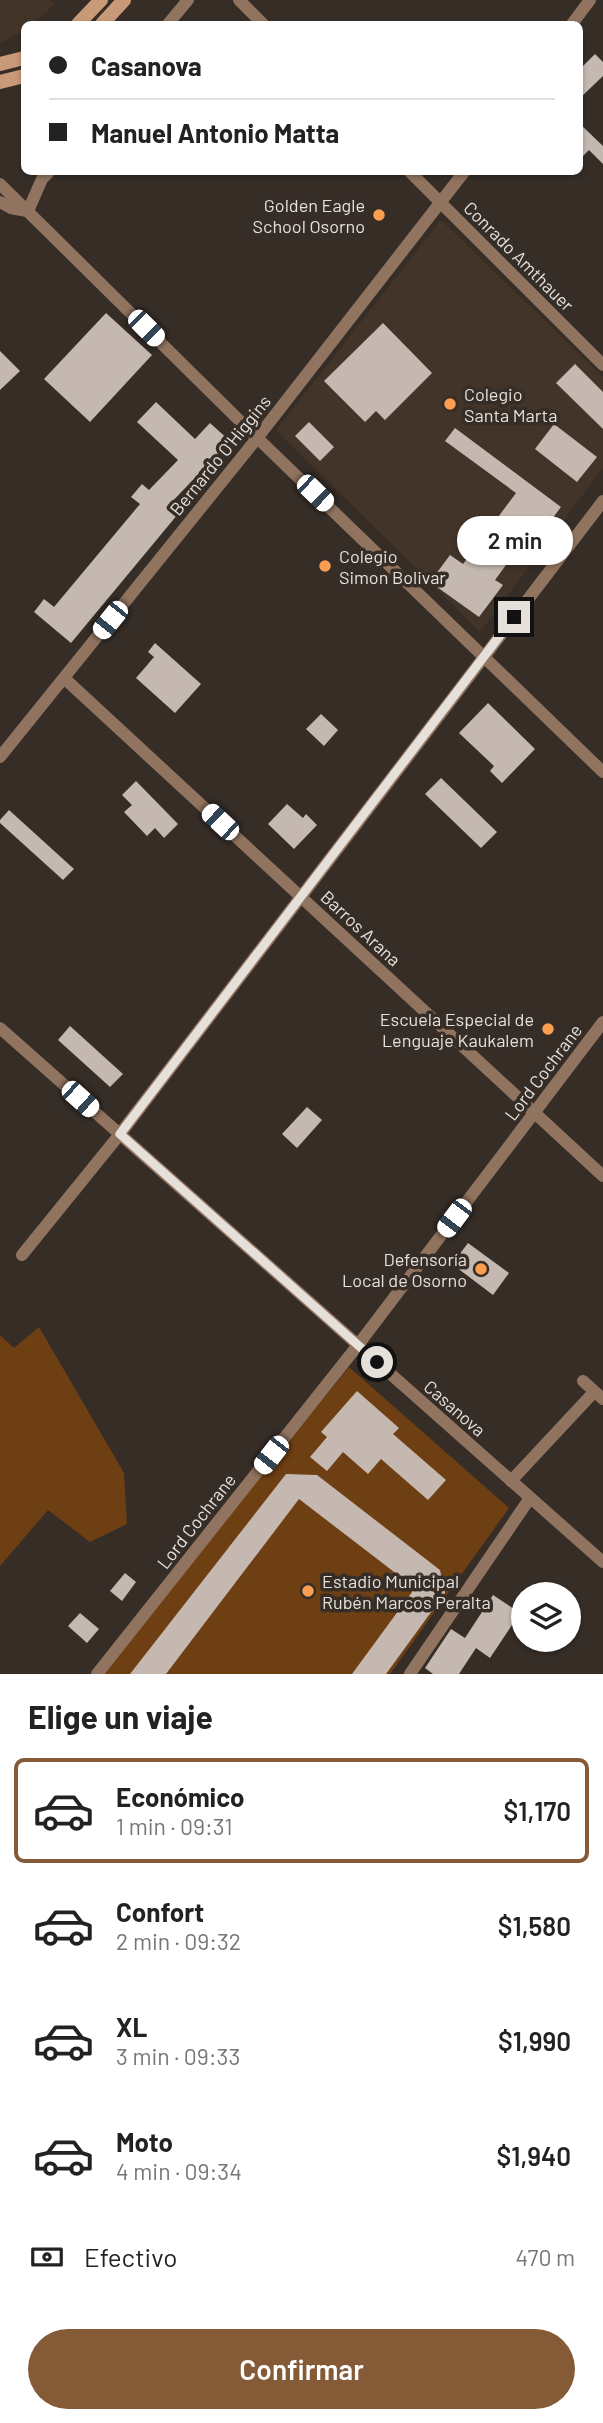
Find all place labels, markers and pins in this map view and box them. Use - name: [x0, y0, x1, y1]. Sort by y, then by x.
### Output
- place label: Golden Eagle School Osorno: [253, 194, 365, 237]
- marker: Golden Eagle School Osorno: [371, 207, 387, 223]
- place label: Colegio Santa Marta: [464, 383, 557, 426]
- marker: Colegio Santa Marta: [442, 396, 458, 412]
- place label: Colegio Simon Bolivar: [339, 545, 446, 588]
- marker: Colegio Simon Bolivar: [317, 558, 333, 574]
- place label: Escuela Especial de Lenguaje Kaukalem: [380, 1008, 534, 1051]
- marker: Escuela Especial de Lenguaje Kaukalem: [540, 1021, 556, 1037]
- place label: Defensoría Local de Osorno: [342, 1248, 467, 1291]
- marker: Defensoría Local de Osorno: [473, 1261, 489, 1277]
- place label: Estadio Municipal Rubén Marcos Peralta: [322, 1570, 491, 1613]
- marker: Estadio Municipal Rubén Marcos Peralta: [300, 1583, 316, 1599]

